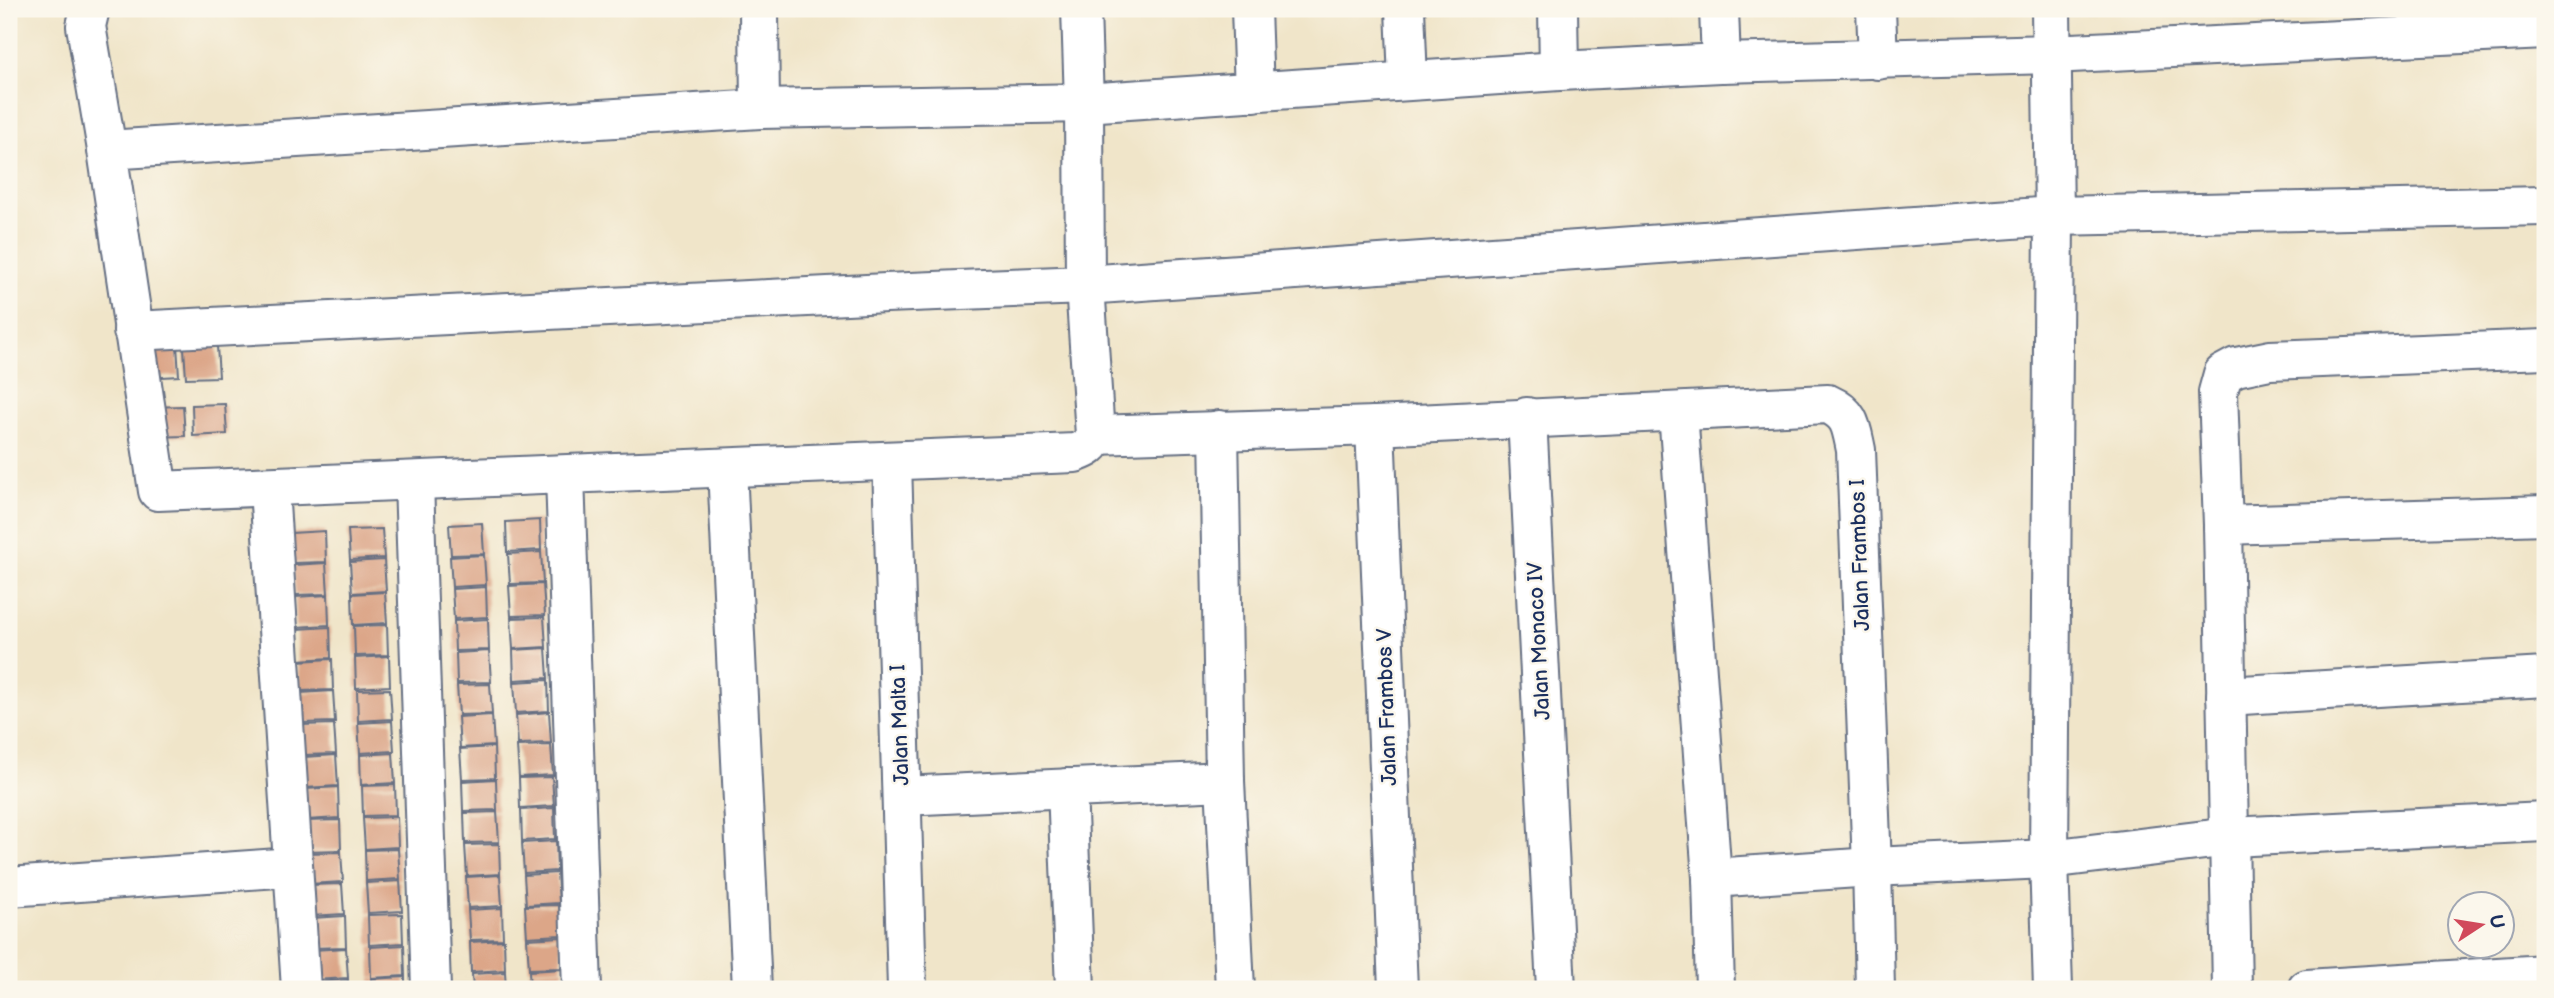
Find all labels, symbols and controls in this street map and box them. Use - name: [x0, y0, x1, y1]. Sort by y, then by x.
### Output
- street label: Jalan Frambos I: [1845, 479, 1875, 631]
- street label: Jalan Monaco IV: [1522, 561, 1556, 721]
- street label: Jalan Frambos V: [1372, 628, 1402, 786]
- street label: Jalan Malta I: [885, 664, 915, 786]
- north arrow: [2446, 890, 2516, 960]
- text: U: [2484, 913, 2509, 931]

